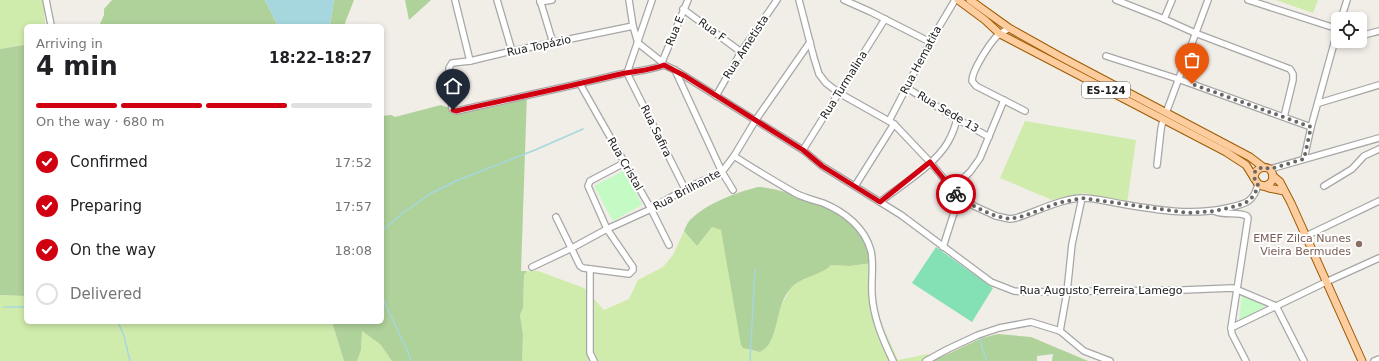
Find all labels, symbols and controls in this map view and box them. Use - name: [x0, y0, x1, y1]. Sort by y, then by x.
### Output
- map controls: [1331, 12, 1367, 48]
- button: locate: [1331, 12, 1367, 48]
- street label: Rua Ametista: [721, 13, 771, 81]
- street label: Rua E: [663, 14, 687, 48]
- street label: Rua F: [696, 16, 728, 44]
- street label: Rua Hematita: [898, 24, 944, 96]
- street label: Rua Topázio: [506, 33, 573, 59]
- text: Arriving in: [36, 36, 103, 51]
- pin: [1175, 43, 1209, 84]
- street label: Rua Turmalina: [818, 48, 870, 122]
- text: 18:22–18:27: [269, 49, 372, 67]
- icon: bag: [1181, 49, 1203, 71]
- text: 4 min: [36, 51, 118, 81]
- pin: [436, 69, 470, 110]
- icon: home: [442, 75, 464, 97]
- road number: ES-124: [1082, 82, 1130, 98]
- street label: Rua Sede 13: [915, 89, 981, 135]
- street label: Rua Safira: [638, 103, 674, 159]
- text: On the way · 680 m: [36, 114, 164, 129]
- street label: Rua Cristal: [605, 135, 645, 193]
- icon: check: [36, 151, 58, 173]
- text: Confirmed: [70, 153, 148, 171]
- text: 17:52: [335, 155, 372, 170]
- street label: Rua Brilhante: [651, 167, 723, 213]
- courier: [936, 174, 976, 214]
- icon: bike: [945, 183, 967, 205]
- icon: check: [36, 195, 58, 217]
- text: Preparing: [70, 197, 142, 215]
- text: 17:57: [335, 199, 372, 214]
- place label: EMEF Zilca Nunes Vieira Bermudes: [1253, 232, 1351, 258]
- icon: check: [36, 239, 58, 261]
- marker: EMEF Zilca Nunes Vieira Bermudes: [1354, 239, 1364, 249]
- text: On the way: [70, 241, 156, 259]
- text: 18:08: [335, 243, 372, 258]
- street label: Rua Augusto Ferreira Lamego: [1020, 284, 1183, 297]
- text: Delivered: [70, 285, 142, 303]

